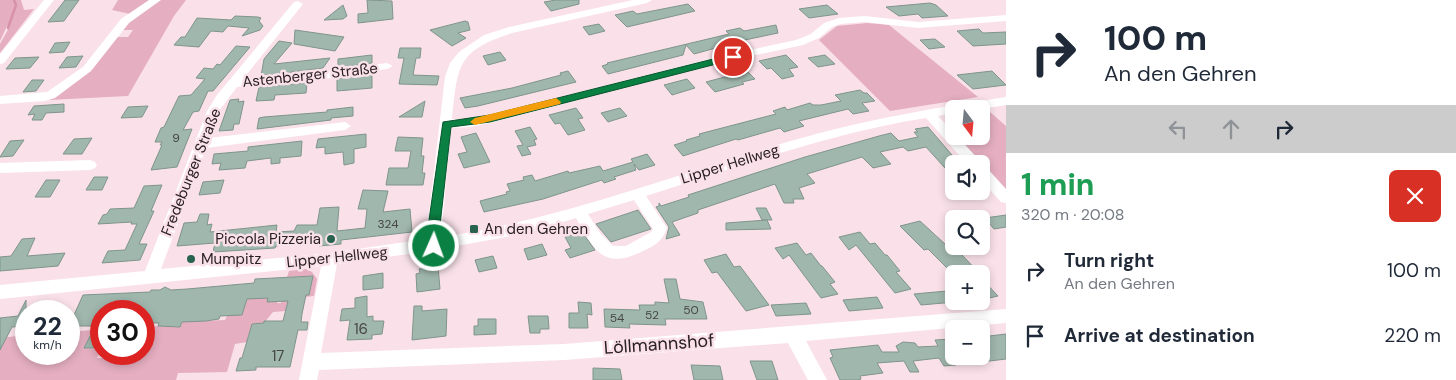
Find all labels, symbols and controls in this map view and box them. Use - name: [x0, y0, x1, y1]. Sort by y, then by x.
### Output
- text: 100 m: [1104, 15, 1207, 61]
- icon: right: [1021, 20, 1086, 85]
- pin: [712, 36, 754, 78]
- icon: arrive: [719, 43, 747, 71]
- street label: Astenberger Straße: [241, 58, 379, 92]
- text: An den Gehren: [1104, 59, 1257, 88]
- north arrow: [945, 100, 990, 145]
- map controls: [945, 100, 990, 365]
- street label: Fredeburger Straße: [156, 105, 226, 239]
- icon: left: [1164, 115, 1192, 143]
- icon: ahead: [1217, 115, 1245, 143]
- icon: right: [1270, 115, 1298, 143]
- house number: 9: [172, 130, 180, 146]
- street label: Lipper Hellweg: [678, 140, 782, 188]
- button: sound: [945, 155, 990, 200]
- text: 1 min: [1021, 165, 1094, 204]
- button: close: [1389, 170, 1441, 222]
- text: 320 m · 20:08: [1021, 204, 1125, 225]
- button: search: [945, 210, 990, 255]
- house number: 324: [377, 216, 399, 232]
- position arrow: [407, 219, 459, 271]
- place label: An den Gehren: [484, 219, 588, 239]
- marker: An den Gehren: [468, 223, 480, 235]
- place label: Piccola Pizzeria: [215, 229, 321, 249]
- marker: Piccola Pizzeria: [325, 233, 337, 245]
- street label: Lipper Hellweg: [285, 242, 389, 272]
- text: Turn right: [1064, 248, 1154, 273]
- place label: Mumpitz: [201, 249, 261, 269]
- marker: Mumpitz: [185, 253, 197, 265]
- icon: right: [1021, 257, 1049, 285]
- text: 100 m: [1387, 258, 1441, 283]
- button: +: [945, 265, 990, 310]
- text: An den Gehren: [1064, 273, 1175, 294]
- speed limit sign: 30: [90, 300, 155, 365]
- house number: 50: [683, 302, 699, 318]
- house number: 52: [645, 307, 659, 323]
- text: 22: [33, 310, 62, 343]
- house number: 54: [610, 310, 624, 326]
- house number: 16: [354, 319, 368, 339]
- button: −: [945, 320, 990, 365]
- icon: arrive: [1021, 322, 1049, 350]
- text: Arrive at destination: [1064, 323, 1255, 348]
- text: 220 m: [1384, 323, 1441, 348]
- street label: Löllmannshof: [603, 328, 715, 360]
- text: km/h: [33, 337, 62, 353]
- house number: 17: [272, 346, 284, 366]

